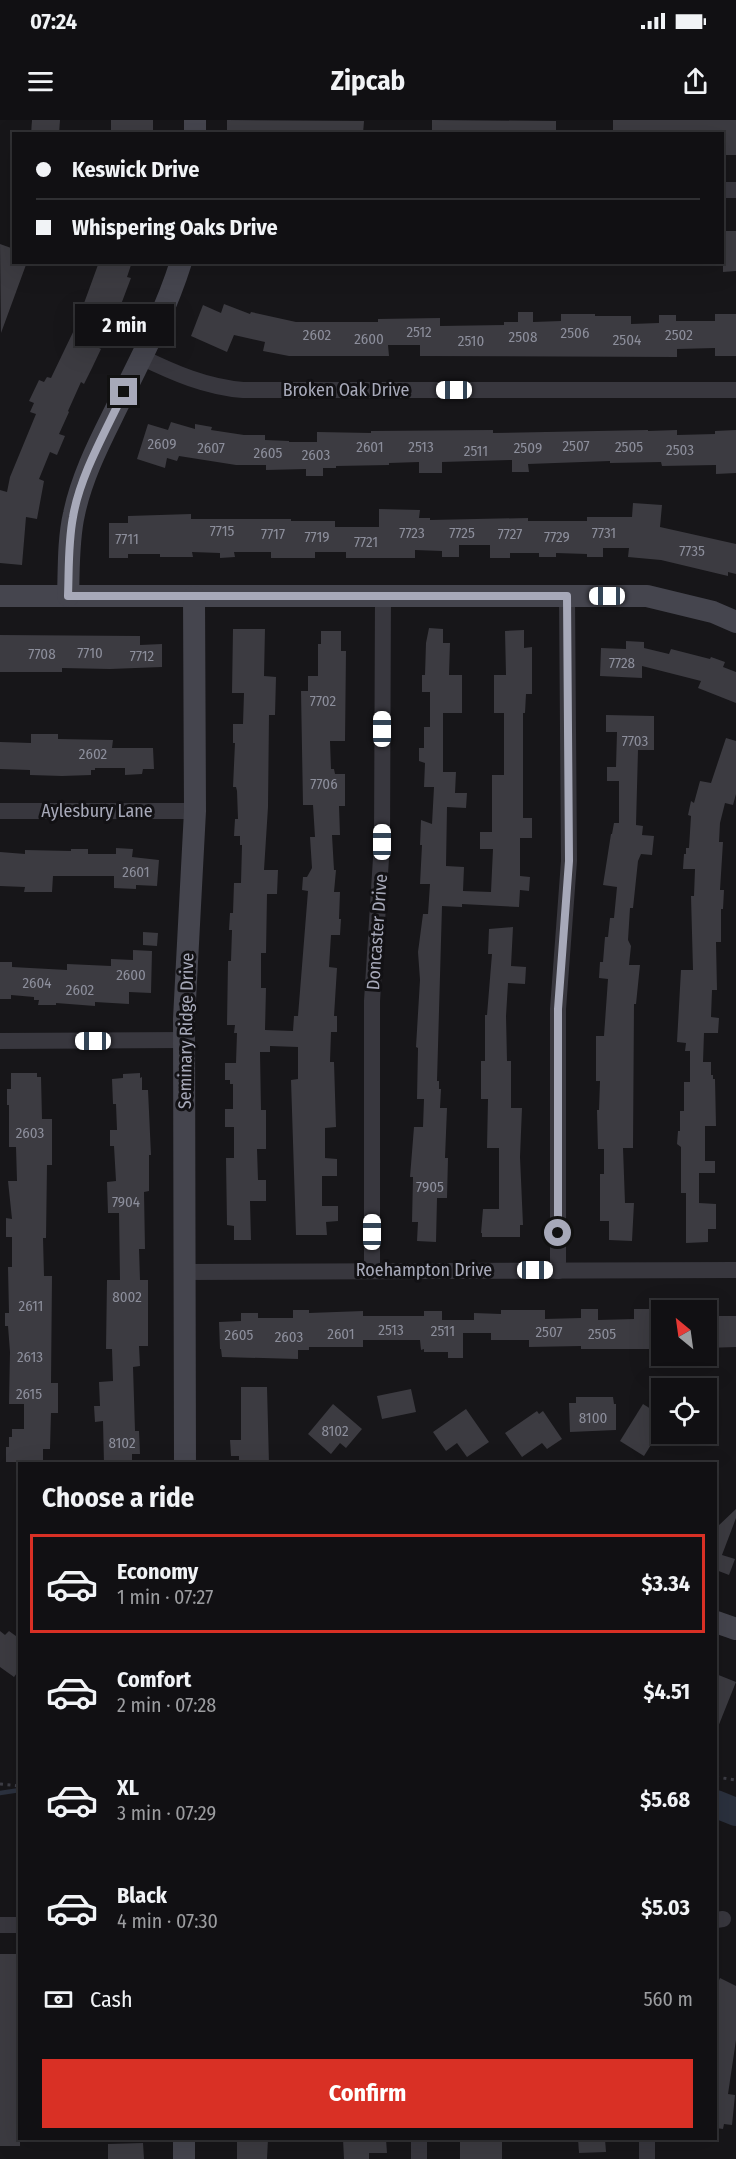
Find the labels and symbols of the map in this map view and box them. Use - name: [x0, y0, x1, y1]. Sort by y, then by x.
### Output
- callout: 2 min: [74, 305, 174, 347]
- house number: 2512: [406, 323, 432, 341]
- house number: 2506: [561, 324, 589, 342]
- house number: 2602: [303, 326, 332, 344]
- house number: 2502: [665, 326, 693, 344]
- house number: 2508: [509, 328, 537, 346]
- house number: 2600: [354, 330, 384, 348]
- house number: 2504: [613, 331, 641, 349]
- house number: 2510: [458, 332, 484, 350]
- route end: [110, 378, 137, 405]
- street label: Broken Oak Drive: [283, 379, 409, 401]
- car: [436, 381, 472, 399]
- house number: 2609: [147, 435, 177, 453]
- house number: 2507: [562, 437, 590, 455]
- house number: 2601: [356, 438, 384, 456]
- house number: 2513: [408, 438, 434, 456]
- house number: 2505: [615, 438, 643, 456]
- house number: 2607: [197, 439, 225, 457]
- house number: 2509: [514, 439, 542, 457]
- house number: 2503: [666, 441, 694, 459]
- house number: 2511: [464, 442, 488, 460]
- house number: 2605: [254, 444, 282, 462]
- house number: 2603: [302, 446, 330, 464]
- house number: 7715: [210, 522, 234, 540]
- house number: 7723: [399, 524, 425, 542]
- house number: 7725: [449, 524, 475, 542]
- house number: 7731: [592, 524, 616, 542]
- house number: 7717: [261, 525, 285, 543]
- house number: 7727: [498, 525, 522, 543]
- house number: 7719: [304, 528, 330, 546]
- house number: 7729: [544, 528, 570, 546]
- house number: 7711: [115, 530, 139, 548]
- house number: 7721: [354, 533, 378, 551]
- house number: 7735: [679, 542, 705, 560]
- car: [589, 587, 625, 605]
- house number: 7710: [77, 644, 103, 662]
- house number: 7708: [28, 645, 56, 663]
- house number: 7712: [130, 647, 155, 665]
- house number: 7728: [609, 654, 635, 672]
- house number: 7702: [310, 692, 337, 710]
- car: [373, 711, 391, 747]
- house number: 7703: [622, 732, 648, 750]
- house number: 2602: [79, 745, 108, 763]
- house number: 7706: [310, 775, 338, 793]
- street label: Aylesbury Lane: [41, 800, 153, 822]
- car: [373, 824, 391, 860]
- house number: 2601: [122, 863, 150, 881]
- street label: Doncaster Drive: [362, 873, 392, 991]
- street label: Seminary Ridge Drive: [174, 952, 198, 1109]
- house number: 2600: [116, 966, 146, 984]
- house number: 2604: [22, 974, 52, 992]
- house number: 2602: [66, 981, 95, 999]
- car: [75, 1032, 111, 1050]
- house number: 2603: [16, 1124, 44, 1142]
- house number: 7905: [416, 1178, 444, 1196]
- house number: 7904: [112, 1193, 140, 1211]
- car: [363, 1214, 381, 1250]
- route start: [544, 1219, 571, 1246]
- street label: Roehampton Drive: [356, 1259, 492, 1281]
- car: [517, 1261, 553, 1279]
- house number: 8002: [112, 1288, 142, 1306]
- house number: 2611: [19, 1297, 43, 1315]
- north arrow: [651, 1300, 717, 1366]
- house number: 2513: [378, 1321, 404, 1339]
- house number: 2511: [431, 1322, 455, 1340]
- house number: 2507: [535, 1323, 563, 1341]
- house number: 2601: [327, 1325, 355, 1343]
- house number: 2505: [588, 1325, 616, 1343]
- house number: 2605: [225, 1326, 253, 1344]
- house number: 2603: [275, 1328, 303, 1346]
- house number: 2613: [17, 1348, 43, 1366]
- house number: 2615: [16, 1385, 42, 1403]
- house number: 8100: [579, 1409, 607, 1427]
- house number: 8102: [321, 1422, 349, 1440]
- house number: 8102: [108, 1434, 136, 1452]

